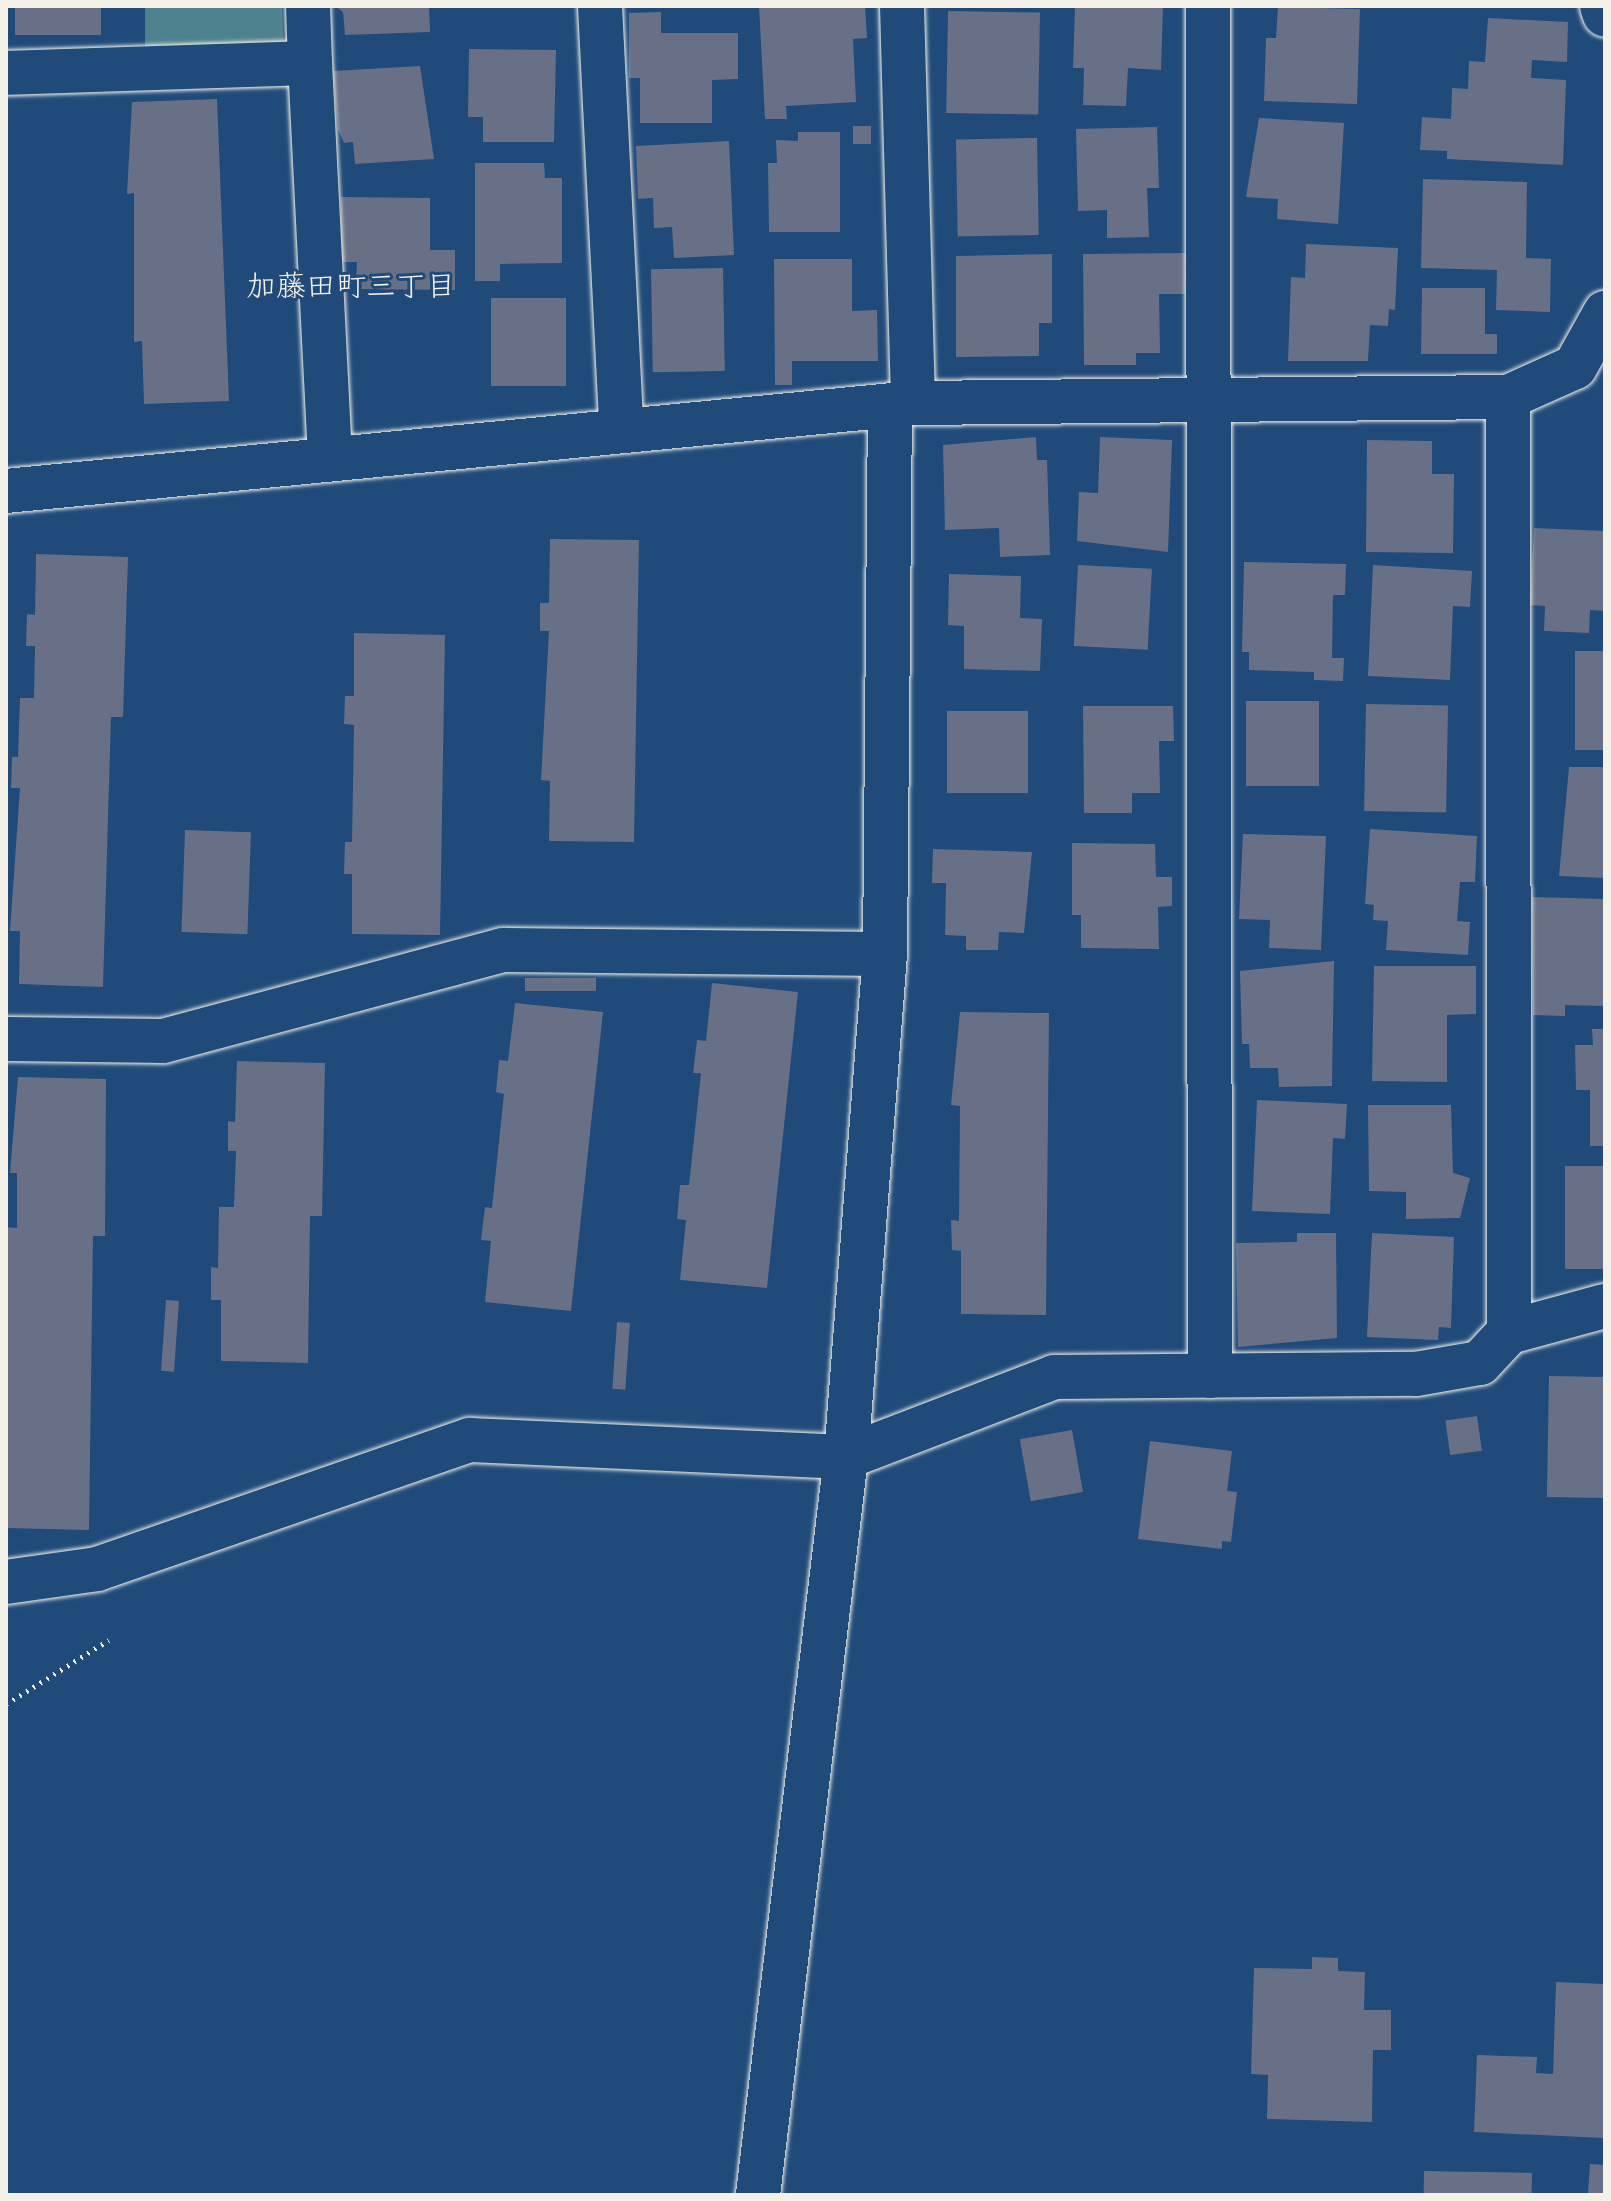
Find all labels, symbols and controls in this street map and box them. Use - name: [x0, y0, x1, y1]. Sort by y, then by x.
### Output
- district label: 加藤田町三丁目: [246, 273, 456, 309]

